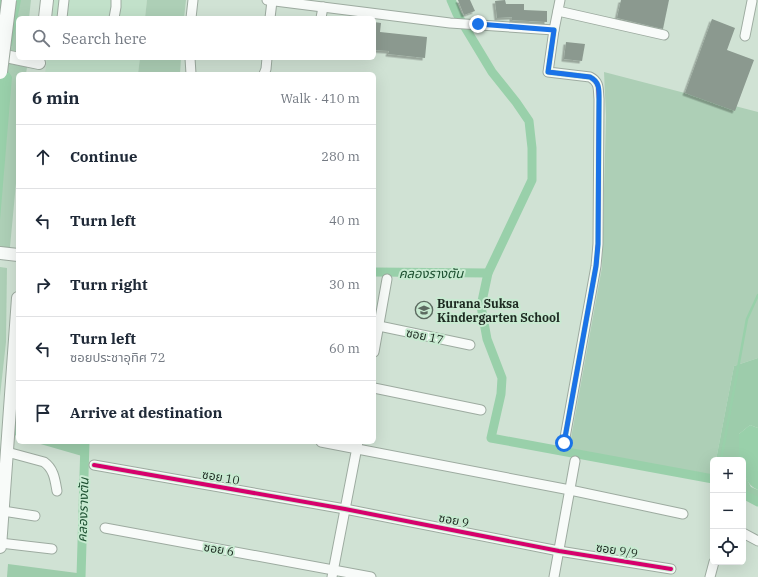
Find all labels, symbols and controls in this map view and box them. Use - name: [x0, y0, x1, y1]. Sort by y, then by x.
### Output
- route end: [469, 15, 487, 33]
- search box: [16, 16, 376, 60]
- icon: search: [30, 27, 52, 49]
- text: Search here: [62, 29, 147, 48]
- text: 6 min: [32, 87, 80, 109]
- text: Walk · 410 m: [281, 90, 360, 107]
- icon: ahead: [32, 146, 54, 168]
- text: Continue: [70, 147, 137, 166]
- text: 280 m: [321, 148, 360, 165]
- icon: left: [32, 210, 54, 232]
- text: Turn left: [70, 211, 136, 230]
- text: 40 m: [329, 212, 360, 229]
- water label: คลองรางตัน: [399, 265, 464, 282]
- icon: right: [32, 274, 54, 296]
- text: Turn right: [70, 275, 148, 294]
- text: 30 m: [329, 276, 360, 293]
- place label: Burana Suksa Kindergarten School: [437, 296, 560, 325]
- school or university icon: Burana Suksa Kindergarten School: [414, 300, 434, 320]
- street label: ซอย 17: [405, 325, 445, 347]
- text: Turn left: [70, 329, 136, 348]
- icon: left: [32, 338, 54, 360]
- text: 60 m: [329, 340, 360, 357]
- text: ซอยประชาอุทิศ 72: [70, 349, 166, 366]
- icon: arrive: [32, 402, 54, 424]
- text: Arrive at destination: [70, 403, 222, 422]
- route start: [555, 434, 573, 452]
- map controls: [710, 457, 746, 565]
- button: +: [710, 457, 746, 493]
- street label: ซอย 10: [201, 466, 241, 488]
- water label: คลองรางตัน: [73, 476, 93, 543]
- button: −: [710, 493, 746, 529]
- street label: ซอย 9: [438, 510, 470, 530]
- button: locate: [710, 529, 746, 565]
- street label: ซอย 6: [203, 539, 235, 559]
- street label: ซอย 9/9: [595, 539, 639, 561]

